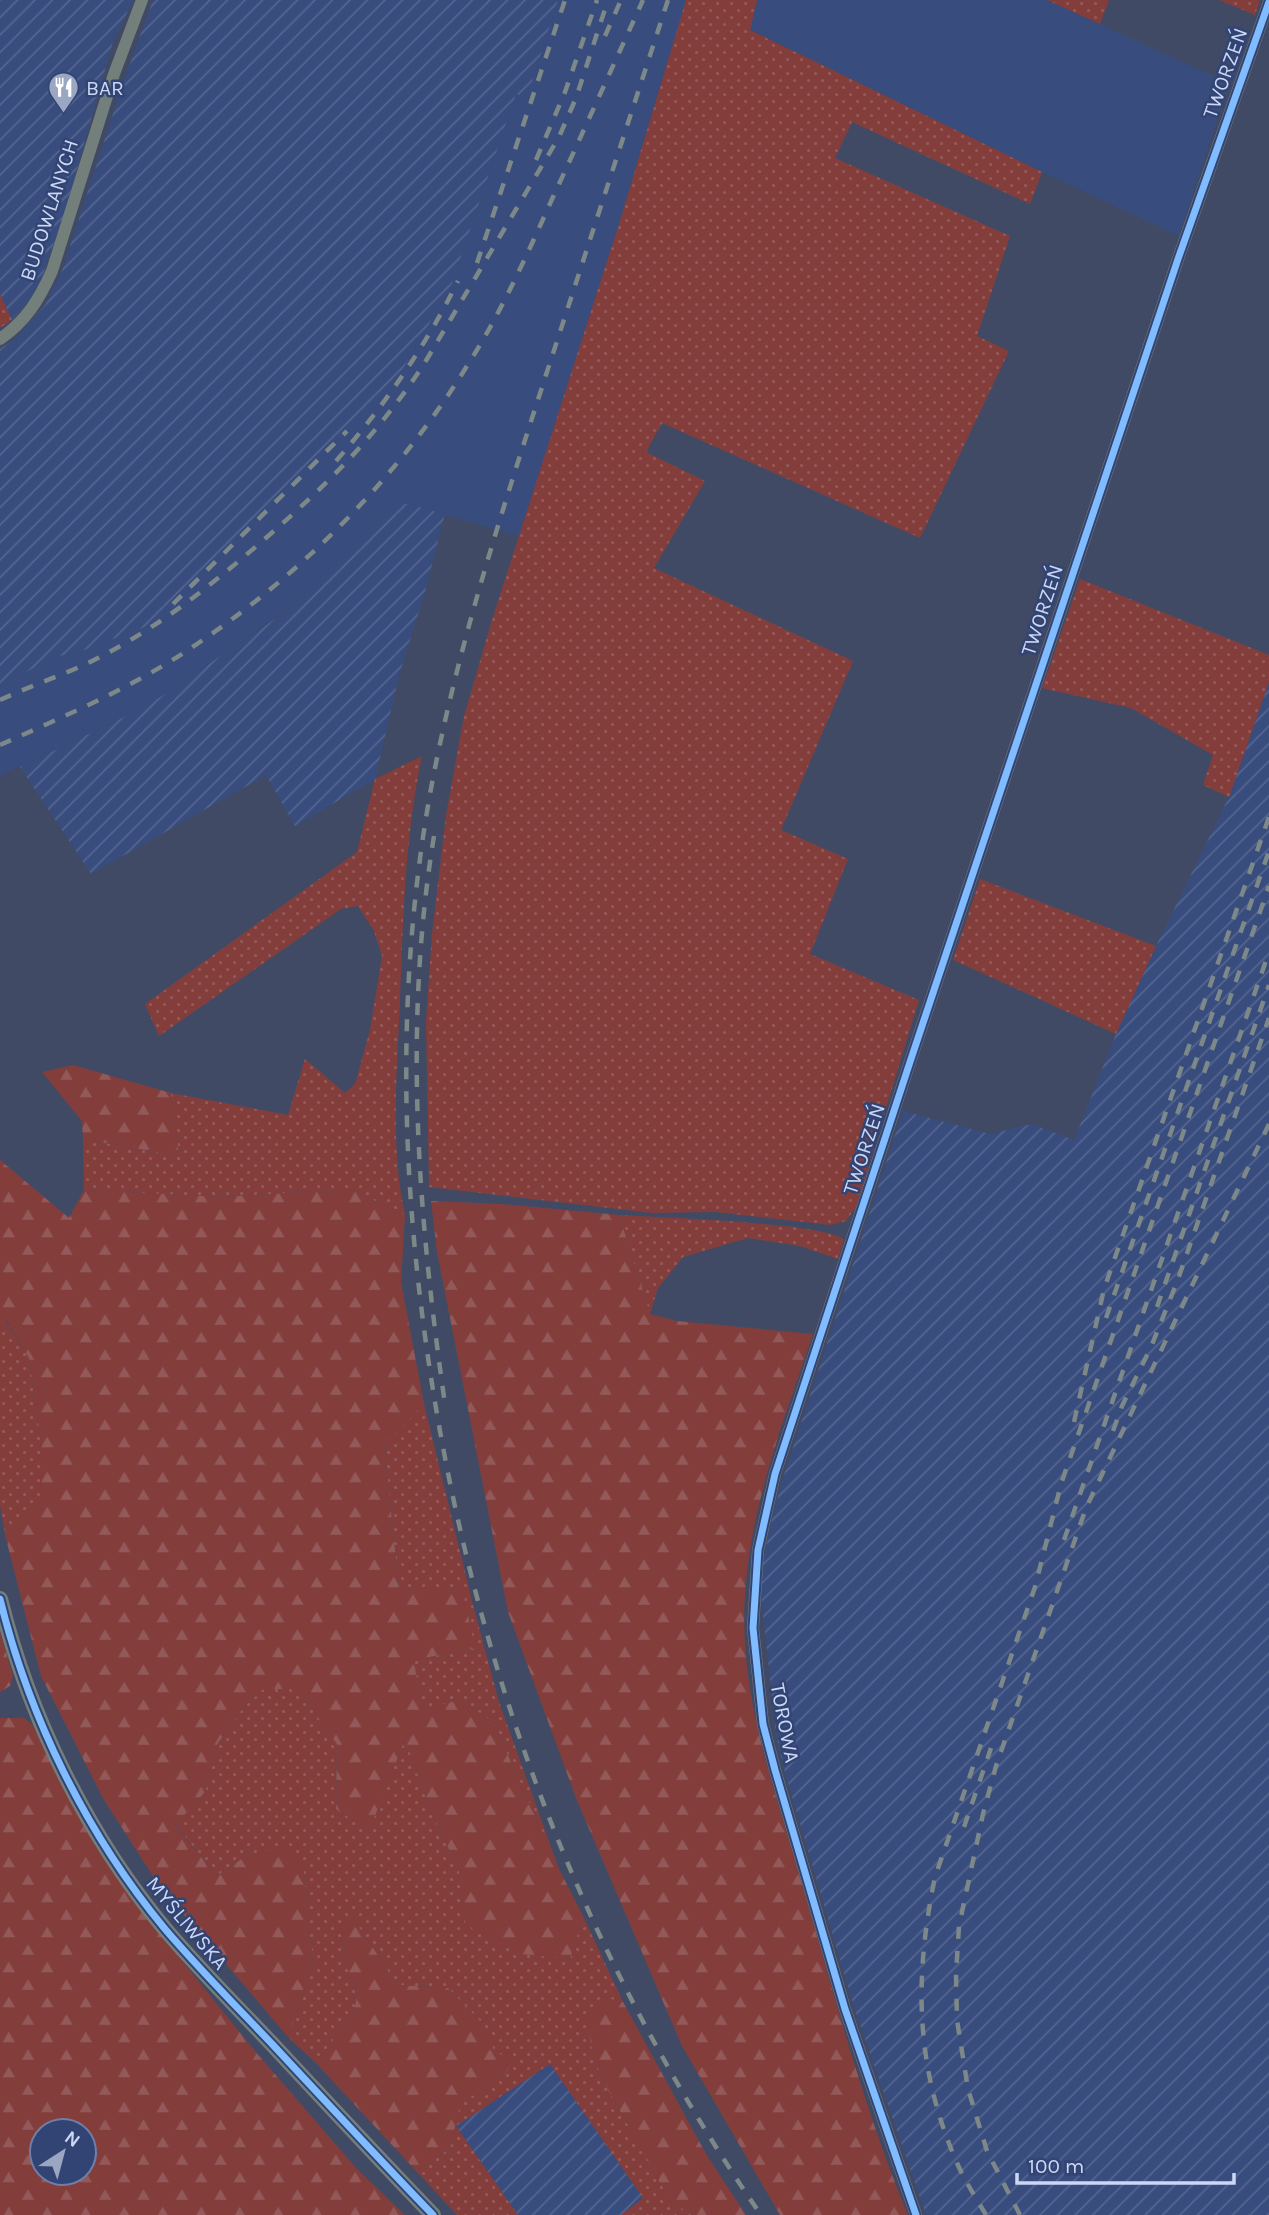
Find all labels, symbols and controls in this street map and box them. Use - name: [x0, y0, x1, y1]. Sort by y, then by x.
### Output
- street label: TWORZEŃ: [1198, 25, 1252, 121]
- restaurant icon: BAR: [46, 71, 80, 115]
- place label: BAR: [86, 76, 124, 100]
- street label: BUDOWLANYCH: [15, 136, 83, 284]
- street label: TWORZEŃ: [1016, 561, 1068, 659]
- street label: TWORZEŃ: [838, 1100, 890, 1198]
- street label: TOROWA: [766, 1681, 804, 1765]
- street label: MYŚLIWSKA: [141, 1872, 233, 1974]
- north arrow: [28, 2117, 98, 2187]
- text: N: [60, 2126, 84, 2152]
- scale bar: [1017, 2142, 1234, 2186]
- text: 100 m: [1028, 2154, 1085, 2178]

